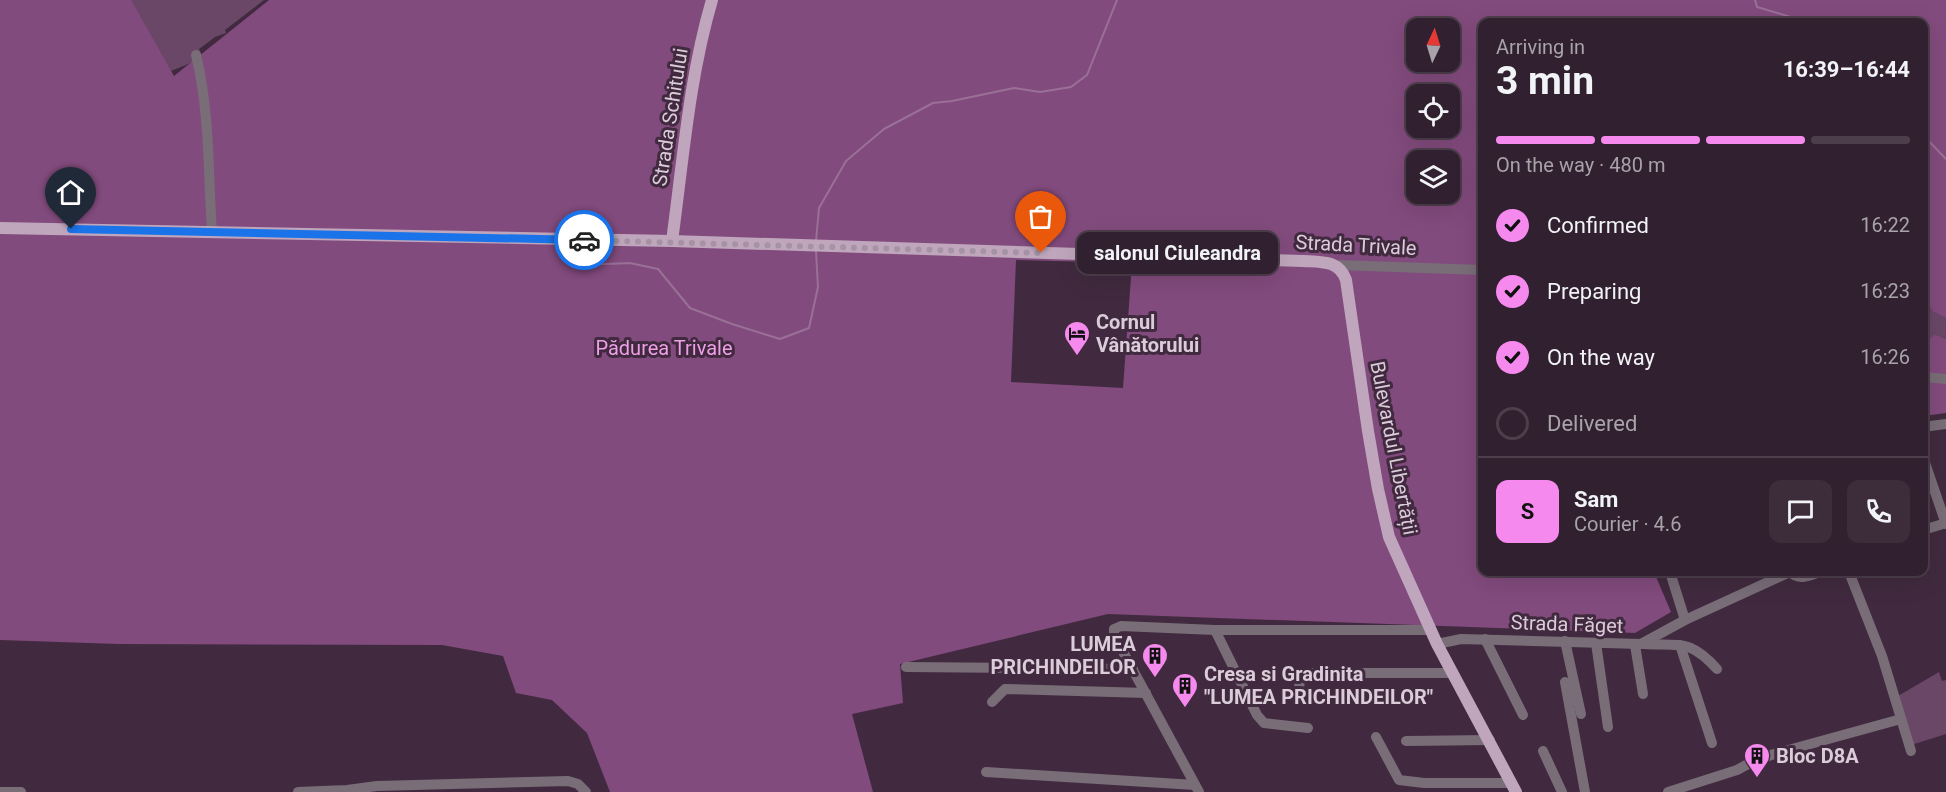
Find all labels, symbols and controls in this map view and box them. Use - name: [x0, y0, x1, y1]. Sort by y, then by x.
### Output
- north arrow: [1406, 18, 1460, 72]
- map controls: [1406, 18, 1460, 204]
- text: Arriving in: [1496, 35, 1585, 59]
- street label: Strada Schitului: [647, 46, 693, 188]
- text: 16:39–16:44: [1783, 57, 1910, 82]
- text: 3 min: [1496, 58, 1594, 104]
- button: locate: [1406, 84, 1460, 138]
- button: layers: [1406, 150, 1460, 204]
- text: On the way · 480 m: [1496, 153, 1665, 177]
- pin: [45, 167, 96, 229]
- icon: home: [54, 176, 87, 209]
- pin: [1015, 191, 1066, 253]
- icon: bag: [1024, 200, 1057, 233]
- icon: check: [1496, 209, 1529, 242]
- courier: [554, 210, 614, 270]
- text: Confirmed: [1547, 213, 1649, 238]
- text: 16:22: [1860, 213, 1910, 237]
- icon: car: [568, 224, 601, 257]
- street label: Strada Trivale: [1295, 230, 1417, 260]
- callout: salonul Ciuleandra: [1077, 232, 1278, 274]
- text: salonul Ciuleandra: [1094, 241, 1261, 265]
- icon: check: [1496, 275, 1529, 308]
- text: Preparing: [1547, 279, 1641, 304]
- text: 16:23: [1860, 279, 1910, 303]
- place label: Cornul Vânătorului: [1096, 310, 1199, 357]
- hotel icon: Cornul Vânătorului: [1062, 319, 1092, 357]
- park label: Pădurea Trivale: [595, 336, 733, 360]
- icon: check: [1496, 341, 1529, 374]
- text: On the way: [1547, 345, 1655, 370]
- text: 16:26: [1860, 345, 1910, 369]
- street label: Bulevardul Libertății: [1364, 359, 1423, 537]
- text: Delivered: [1547, 411, 1637, 436]
- button: chat: [1769, 480, 1832, 543]
- button: phone: [1847, 480, 1910, 543]
- text: Sam: [1574, 487, 1618, 512]
- text: S: [1521, 499, 1534, 524]
- text: Courier · 4.6: [1574, 512, 1681, 536]
- street label: Strada Făget: [1510, 610, 1624, 638]
- place label: LUMEA PRICHINDEILOR: [990, 632, 1137, 679]
- building icon: LUMEA PRICHINDEILOR: [1140, 641, 1170, 679]
- place label: Cresa si Gradinita "LUMEA PRICHINDEILOR": [1204, 662, 1433, 709]
- building icon: Cresa si Gradinita "LUMEA PRICHINDEILOR": [1170, 671, 1200, 709]
- building icon: Bloc D8A: [1742, 741, 1772, 779]
- place label: Bloc D8A: [1776, 744, 1859, 768]

